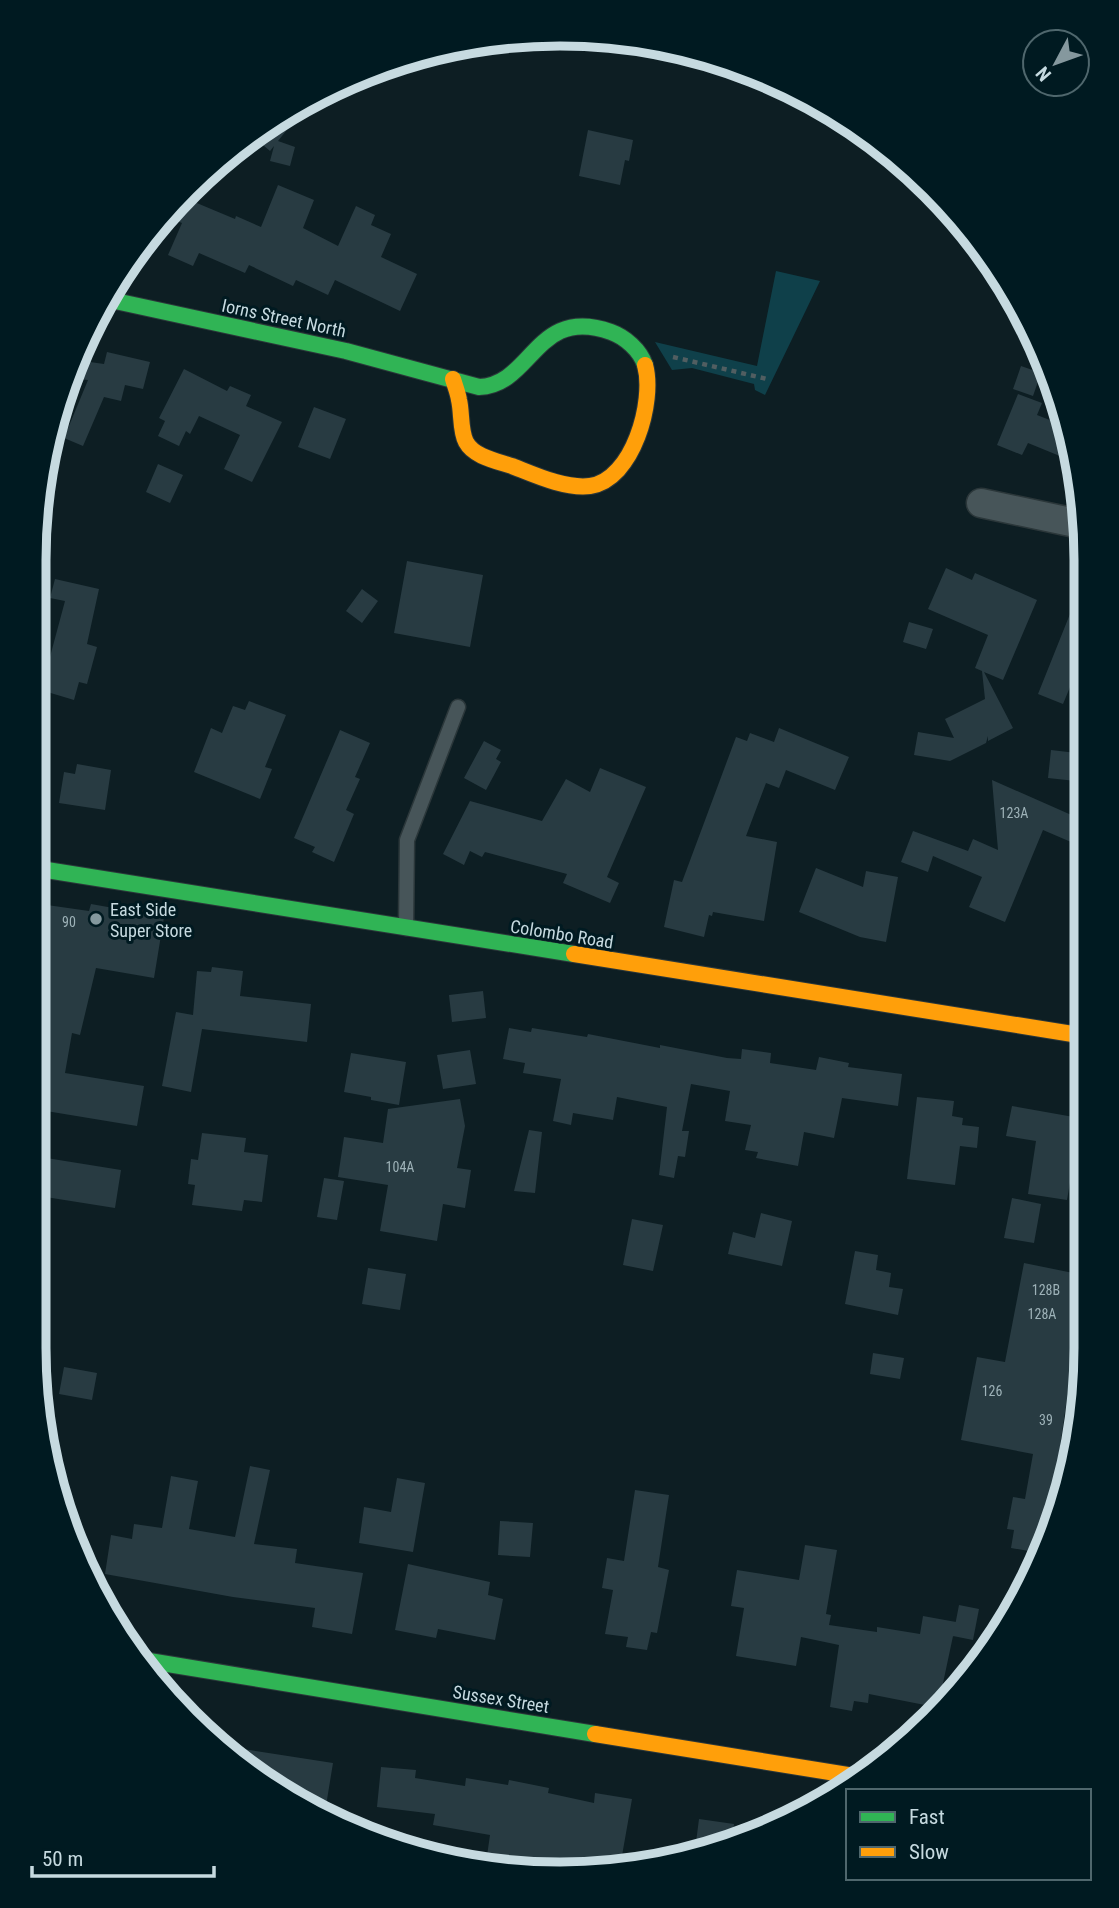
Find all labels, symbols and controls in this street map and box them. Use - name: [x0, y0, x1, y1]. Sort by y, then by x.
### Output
- north arrow: [1021, 28, 1091, 98]
- text: N: [1031, 62, 1056, 86]
- street label: Iorns Street North: [220, 295, 348, 341]
- house number: 123A: [1000, 805, 1028, 821]
- place label: East Side Super Store: [110, 899, 192, 941]
- marker: East Side Super Store: [88, 911, 104, 927]
- house number: 90: [62, 914, 76, 930]
- street label: Colombo Road: [509, 915, 615, 953]
- house number: 104A: [386, 1159, 414, 1175]
- house number: 128B: [1032, 1282, 1060, 1298]
- house number: 128A: [1028, 1306, 1056, 1322]
- house number: 126: [982, 1383, 1002, 1399]
- house number: 39: [1039, 1412, 1053, 1428]
- street label: Sussex Street: [451, 1681, 551, 1717]
- legend: [846, 1789, 1091, 1880]
- text: Fast: [909, 1805, 945, 1829]
- scale bar: [32, 1834, 214, 1878]
- text: Slow: [909, 1840, 949, 1864]
- text: 50 m: [42, 1847, 83, 1871]

